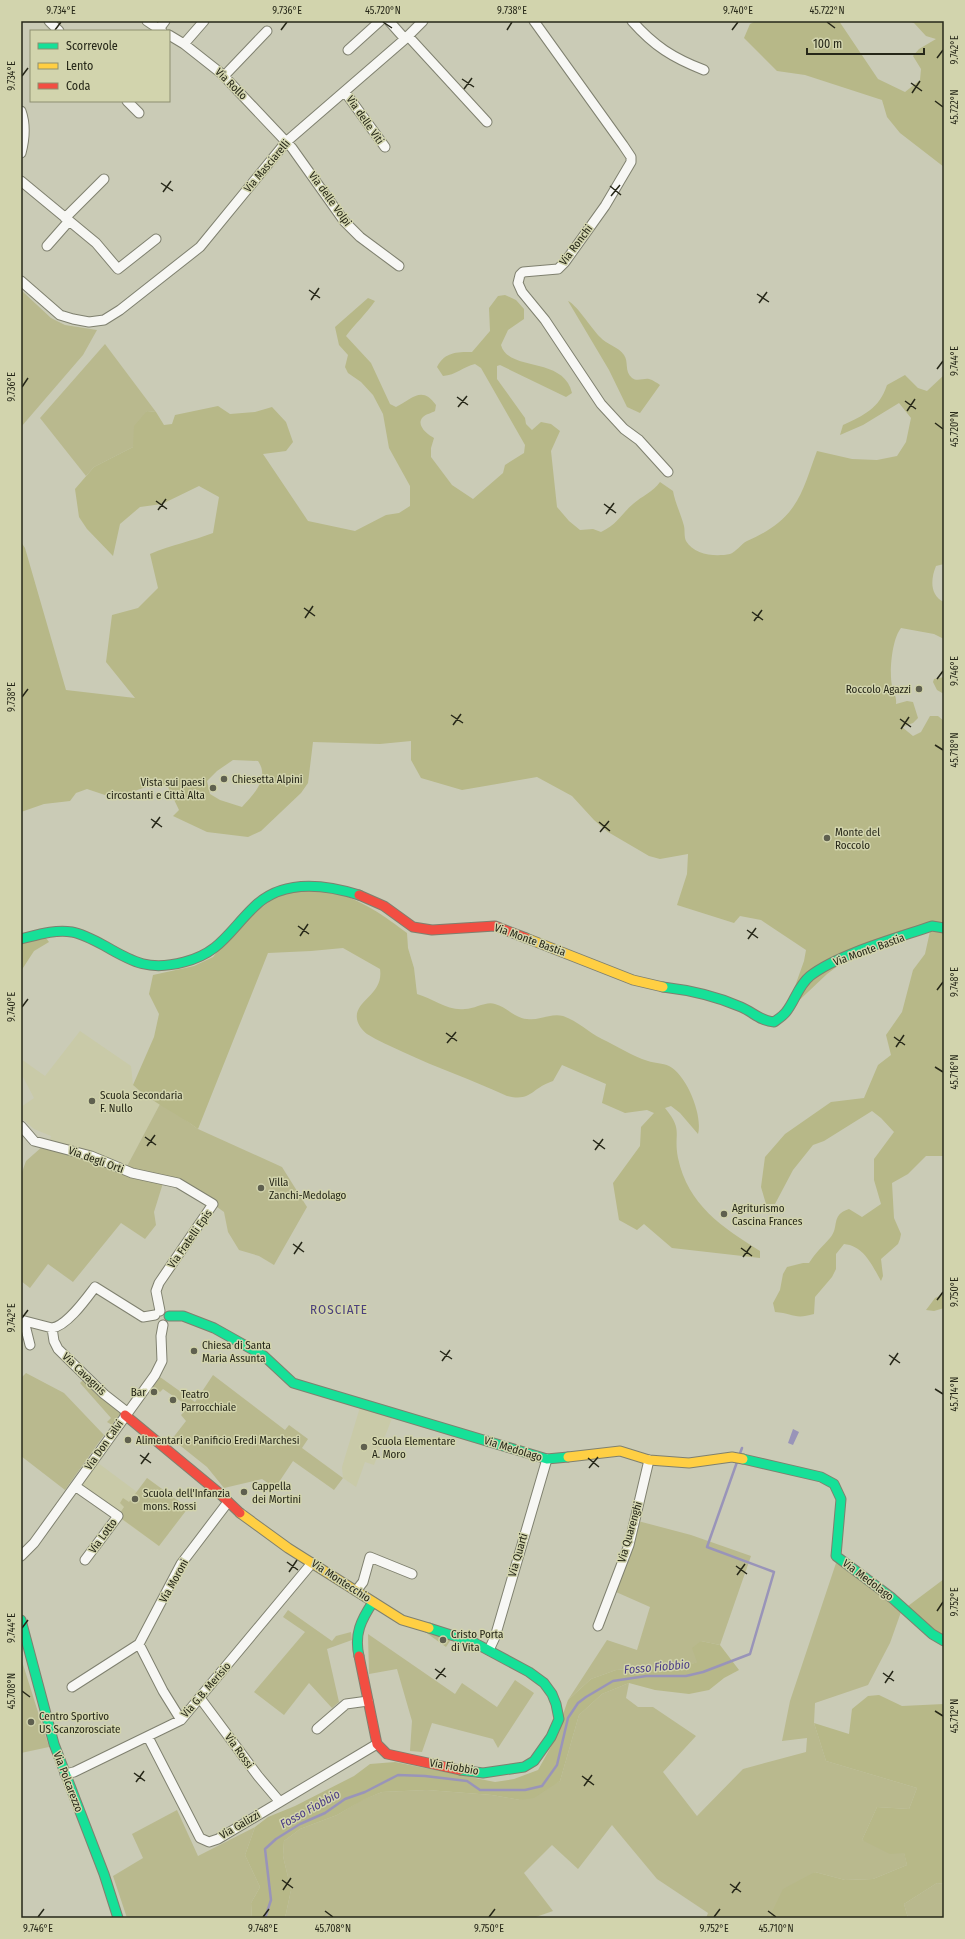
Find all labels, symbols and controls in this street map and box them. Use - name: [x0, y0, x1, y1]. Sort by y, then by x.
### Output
- text: 9.734°E: [46, 5, 76, 17]
- text: 9.736°E: [272, 5, 302, 17]
- text: 45.720°N: [365, 5, 401, 17]
- text: 9.738°E: [497, 5, 527, 17]
- text: 9.740°E: [723, 5, 753, 17]
- text: 45.722°N: [810, 5, 844, 17]
- legend: [30, 30, 170, 102]
- scale bar: [807, 30, 924, 56]
- text: 9.742°E: [949, 35, 961, 65]
- text: 100 m: [813, 37, 842, 51]
- text: Scorrevole: [66, 39, 118, 53]
- text: Lento: [66, 59, 93, 73]
- text: 9.734°E: [6, 61, 18, 91]
- street label: Via Rollo: [212, 65, 250, 103]
- text: Coda: [66, 79, 91, 93]
- text: 45.722°N: [949, 90, 961, 124]
- street label: Via delle Viti: [344, 93, 387, 147]
- street label: Via Masciarelli: [241, 137, 293, 195]
- street label: Via delle Volpi: [306, 169, 354, 229]
- street label: Via Ronchi: [557, 222, 595, 268]
- text: 9.744°E: [949, 346, 961, 376]
- text: 9.736°E: [6, 372, 18, 402]
- text: 45.720°N: [949, 411, 961, 447]
- text: 9.746°E: [949, 656, 961, 686]
- text: 9.738°E: [6, 682, 18, 712]
- place label: Roccolo Agazzi: [846, 683, 911, 696]
- marker: Roccolo Agazzi: [914, 684, 924, 694]
- text: 45.718°N: [949, 732, 961, 768]
- place label: Chiesetta Alpini: [232, 773, 303, 786]
- marker: Chiesetta Alpini: [219, 774, 229, 784]
- place label: Vista sui paesi circostanti e Città Alta: [106, 776, 205, 802]
- marker: Vista sui paesi circostanti e Città Alta: [208, 783, 218, 793]
- place label: Monte del Roccolo: [835, 826, 880, 852]
- marker: Monte del Roccolo: [822, 833, 832, 843]
- street label: Via Monte Bastia: [493, 921, 567, 959]
- street label: Via Monte Bastia: [832, 931, 906, 969]
- text: 9.748°E: [949, 967, 961, 997]
- text: 9.740°E: [6, 992, 18, 1022]
- text: 45.716°N: [949, 1055, 961, 1089]
- place label: Scuola Secondaria F. Nullo: [100, 1089, 183, 1115]
- marker: Scuola Secondaria F. Nullo: [87, 1096, 97, 1106]
- street label: Via degli Orti: [66, 1144, 126, 1176]
- place label: Villa Zanchi-Medolago: [269, 1176, 347, 1202]
- marker: Villa Zanchi-Medolago: [256, 1183, 266, 1193]
- place label: Agriturismo Cascina Frances: [732, 1202, 803, 1228]
- street label: Via Fratelli Epis: [165, 1207, 215, 1271]
- marker: Agriturismo Cascina Frances: [719, 1209, 729, 1219]
- text: 9.750°E: [949, 1277, 961, 1307]
- district label: ROSCIATE: [310, 1302, 368, 1317]
- text: 9.742°E: [6, 1303, 18, 1333]
- place label: Chiesa di Santa Maria Assunta: [202, 1339, 271, 1365]
- marker: Chiesa di Santa Maria Assunta: [189, 1346, 199, 1356]
- street label: Via Cavagnis: [60, 1350, 109, 1398]
- text: 45.714°N: [949, 1377, 961, 1411]
- place label: Bar: [131, 1386, 146, 1399]
- marker: Bar: [149, 1387, 159, 1397]
- place label: Teatro Parrocchiale: [181, 1388, 236, 1414]
- marker: Teatro Parrocchiale: [168, 1395, 178, 1405]
- street label: Via Don Calvi: [82, 1417, 126, 1473]
- place label: Alimentari e Panificio Eredi Marchesi: [136, 1434, 300, 1447]
- street label: Via Medolago: [482, 1434, 544, 1464]
- marker: Alimentari e Panificio Eredi Marchesi: [123, 1435, 133, 1445]
- place label: Scuola Elementare A. Moro: [372, 1435, 455, 1461]
- marker: Scuola Elementare A. Moro: [359, 1442, 369, 1452]
- place label: Cappella dei Mortini: [252, 1480, 301, 1506]
- place label: Scuola dell'Infanzia mons. Rossi: [143, 1487, 230, 1513]
- marker: Cappella dei Mortini: [239, 1487, 249, 1497]
- marker: Scuola dell'Infanzia mons. Rossi: [130, 1494, 140, 1504]
- street label: Via Quarenghi: [615, 1500, 645, 1564]
- street label: Via Lotto: [86, 1516, 120, 1556]
- street label: Via Quarti: [506, 1532, 530, 1578]
- street label: Via Moroni: [157, 1557, 191, 1605]
- street label: Via Montecchio: [309, 1557, 373, 1605]
- street label: Via Medolago: [840, 1557, 896, 1603]
- text: 9.752°E: [949, 1587, 961, 1617]
- text: 9.744°E: [6, 1613, 18, 1643]
- place label: Cristo Porta di Vita: [451, 1628, 504, 1654]
- marker: Cristo Porta di Vita: [438, 1635, 448, 1645]
- water label: Fosso Fiobbio: [623, 1657, 691, 1677]
- street label: Via G.B. Merisio: [178, 1660, 234, 1720]
- text: 45.708°N: [6, 1673, 18, 1709]
- text: 45.712°N: [949, 1699, 961, 1733]
- place label: Centro Sportivo US Scanzorosciate: [39, 1710, 120, 1736]
- marker: Centro Sportivo US Scanzorosciate: [26, 1717, 36, 1727]
- street label: Via Rossi: [222, 1731, 256, 1771]
- street label: Via Polcarezzo: [51, 1750, 86, 1814]
- street label: Via Fiobbio: [428, 1756, 480, 1778]
- water label: Fosso Fiobbio: [278, 1787, 342, 1831]
- street label: Via Galizzi: [217, 1808, 263, 1842]
- text: 9.746°E: [23, 1923, 53, 1935]
- text: 9.748°E: [248, 1923, 278, 1935]
- text: 45.708°N: [315, 1923, 351, 1935]
- text: 9.750°E: [474, 1923, 504, 1935]
- text: 9.752°E: [699, 1923, 729, 1935]
- text: 45.710°N: [758, 1923, 794, 1935]

